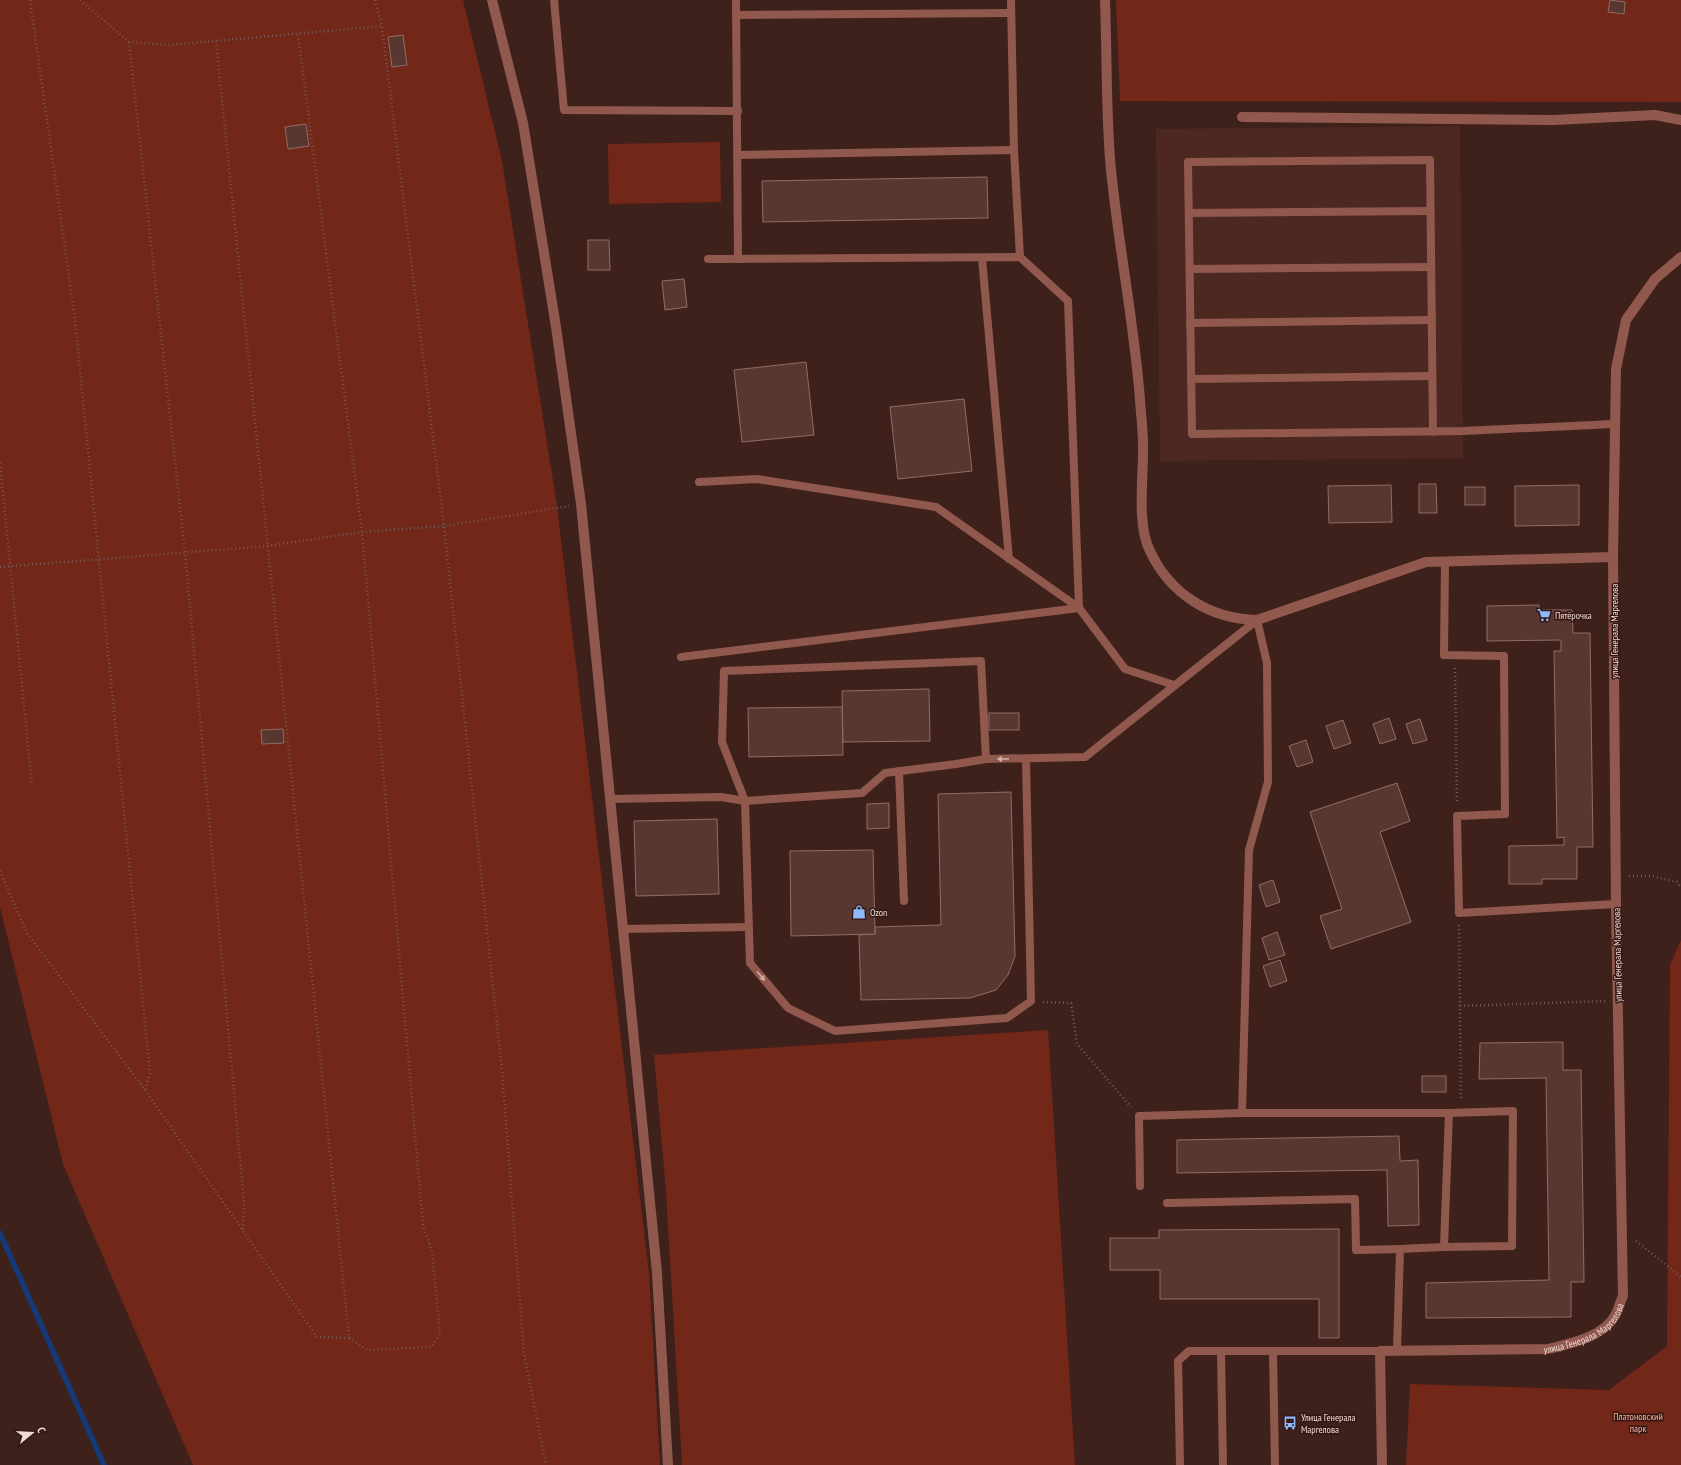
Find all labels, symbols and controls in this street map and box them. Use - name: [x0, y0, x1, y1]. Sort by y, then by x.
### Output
- street label: улица Генерала Маргелова: [1608, 584, 1621, 678]
- supermarket icon: Пятёрочка: [1536, 607, 1552, 623]
- place label: Пятёрочка: [1555, 609, 1592, 622]
- one-way arrow: [996, 756, 1009, 762]
- shop icon: Ozon: [851, 904, 867, 920]
- place label: Ozon: [870, 906, 888, 919]
- street label: улица Генерала Маргелова: [1610, 908, 1625, 1002]
- one-way arrow: [756, 971, 766, 981]
- street label: улица Генерала Маргелова: [1544, 1301, 1627, 1356]
- park label: Платоновский парк: [1613, 1410, 1663, 1435]
- place label: Улица Генерала Маргелова: [1301, 1411, 1355, 1436]
- north arrow: [12, 1413, 52, 1453]
- bus stop icon: Улица Генерала Маргелова: [1282, 1415, 1298, 1431]
- text: С: [34, 1425, 49, 1434]

